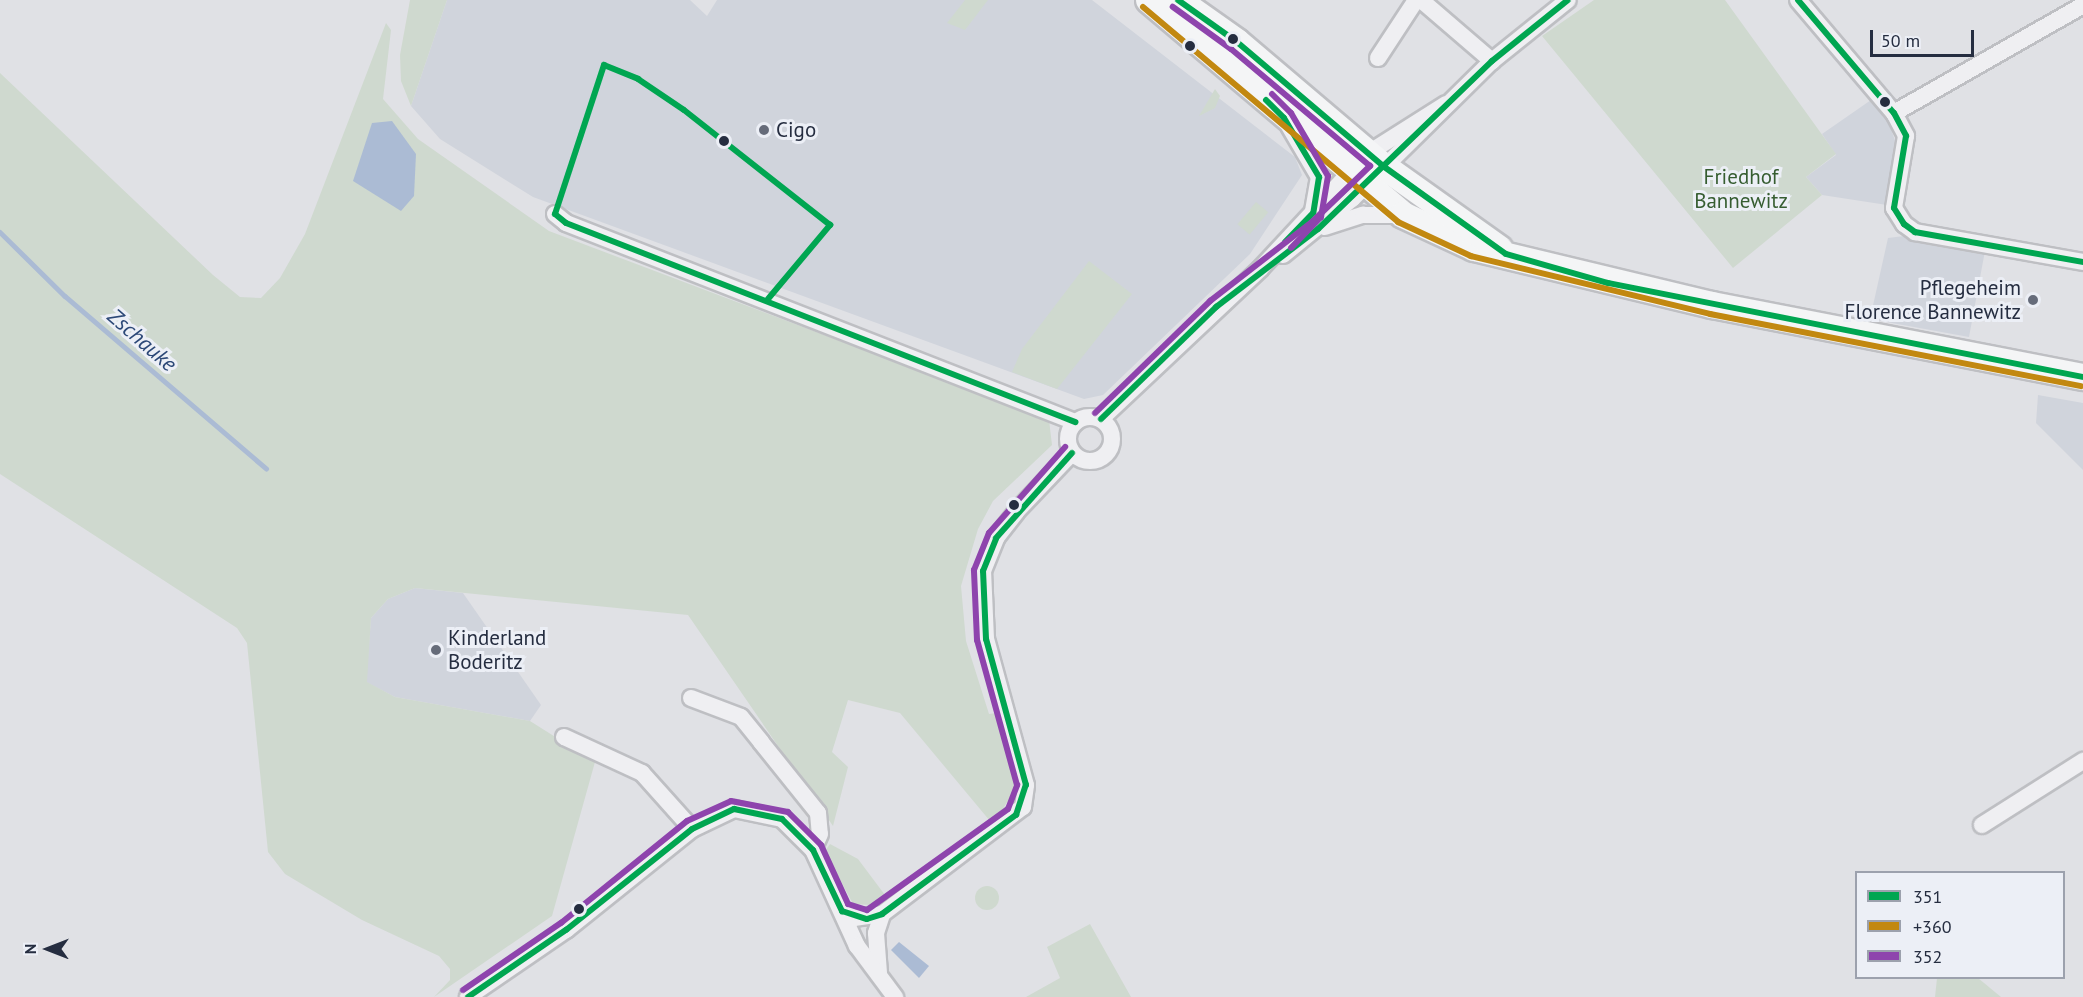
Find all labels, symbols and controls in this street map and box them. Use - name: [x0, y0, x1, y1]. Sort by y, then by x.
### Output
- scale bar: [1873, 18, 1976, 56]
- text: 50 m: [1881, 29, 1920, 52]
- unlabelled marker: [1227, 33, 1239, 45]
- unlabelled marker: [1184, 40, 1196, 52]
- unlabelled marker: [1879, 96, 1891, 108]
- place label: Cigo: [776, 117, 816, 143]
- marker: Cigo: [757, 123, 771, 137]
- unlabelled marker: [718, 135, 730, 147]
- park label: Friedhof Bannewitz: [1694, 164, 1788, 214]
- place label: Pflegeheim Florence Bannewitz: [1845, 275, 2021, 325]
- marker: Pflegeheim Florence Bannewitz: [2026, 293, 2040, 307]
- water label: Zschauke: [102, 303, 182, 377]
- unlabelled marker: [1008, 499, 1020, 511]
- place label: Kinderland Boderitz: [448, 625, 546, 675]
- marker: Kinderland Boderitz: [429, 643, 443, 657]
- legend: [1855, 871, 2065, 979]
- text: 351: [1913, 885, 1942, 908]
- unlabelled marker: [573, 903, 585, 915]
- text: +360: [1913, 915, 1952, 938]
- north arrow: [18, 919, 78, 979]
- text: N: [20, 944, 40, 954]
- text: 352: [1913, 945, 1942, 968]

